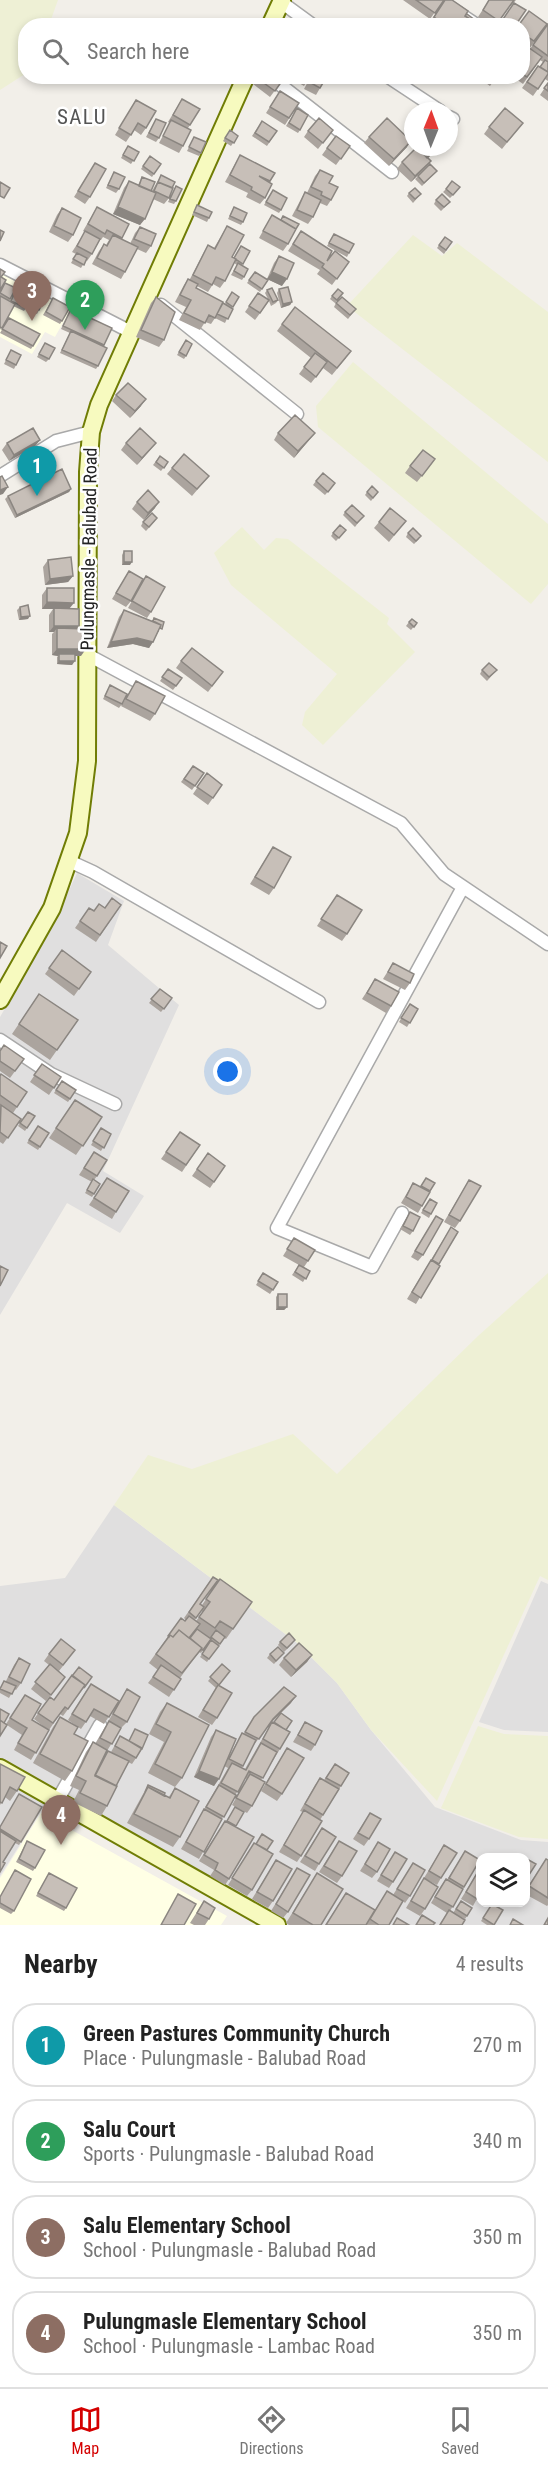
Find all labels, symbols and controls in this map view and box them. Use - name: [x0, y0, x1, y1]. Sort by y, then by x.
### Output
- search box: [18, 18, 530, 84]
- icon: search: [39, 35, 72, 68]
- text: Search here: [87, 39, 189, 64]
- north arrow: [404, 102, 458, 156]
- district label: SALU: [57, 105, 107, 129]
- pin: 3: [12, 272, 51, 321]
- pin: 2: [66, 280, 104, 330]
- pin: 1: [18, 446, 57, 496]
- street label: Pulungmasle - Balubad Road: [76, 447, 101, 651]
- your location: [213, 1057, 242, 1086]
- pin: 4: [42, 1796, 80, 1845]
- map controls: [476, 1853, 530, 1907]
- button: layers: [476, 1853, 530, 1907]
- text: Nearby: [24, 1949, 98, 1979]
- text: 4 results: [456, 1952, 524, 1976]
- text: Green Pastures Community Church: [83, 2021, 390, 2046]
- text: 1: [40, 2033, 51, 2057]
- text: 270 m: [473, 2033, 522, 2057]
- text: Place · Pulungmasle - Balubad Road: [83, 2046, 366, 2070]
- text: Salu Court: [83, 2117, 176, 2142]
- text: 2: [40, 2129, 51, 2153]
- text: 340 m: [473, 2129, 522, 2153]
- text: Sports · Pulungmasle - Balubad Road: [83, 2142, 374, 2166]
- text: Salu Elementary School: [83, 2213, 291, 2238]
- text: 3: [40, 2225, 51, 2249]
- text: 350 m: [473, 2225, 522, 2249]
- text: School · Pulungmasle - Balubad Road: [83, 2238, 376, 2262]
- text: Pulungmasle Elementary School: [83, 2309, 367, 2334]
- text: 4: [40, 2321, 51, 2345]
- text: 350 m: [473, 2321, 522, 2345]
- text: School · Pulungmasle - Lambac Road: [83, 2334, 375, 2358]
- tab: Map: [69, 2403, 102, 2458]
- tab: Directions: [240, 2403, 303, 2458]
- tab: Saved: [441, 2403, 479, 2458]

